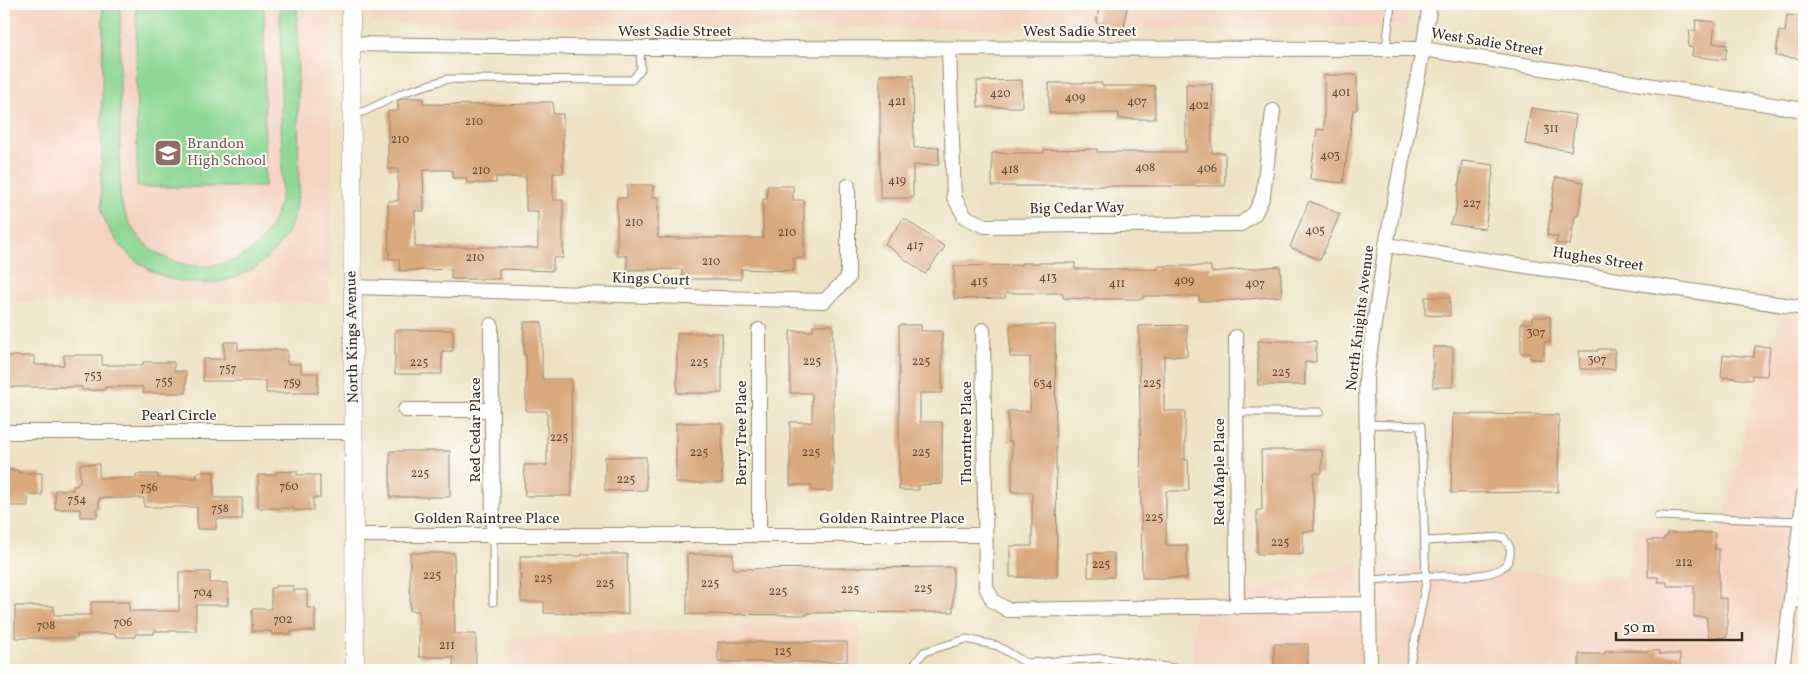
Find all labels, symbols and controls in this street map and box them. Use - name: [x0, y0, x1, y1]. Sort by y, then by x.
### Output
- street label: West Sadie Street: [618, 22, 732, 43]
- street label: West Sadie Street: [1023, 22, 1137, 43]
- street label: West Sadie Street: [1429, 24, 1545, 62]
- house number: 401: [1332, 85, 1350, 101]
- house number: 420: [990, 86, 1010, 102]
- house number: 409: [1065, 90, 1085, 106]
- house number: 421: [888, 94, 906, 110]
- house number: 407: [1127, 94, 1147, 110]
- house number: 402: [1189, 98, 1209, 114]
- house number: 210: [465, 114, 483, 130]
- house number: 311: [1543, 121, 1559, 137]
- house number: 210: [391, 132, 409, 148]
- place label: Brandon High School: [187, 134, 266, 172]
- school or university icon: Brandon High School: [153, 138, 183, 168]
- house number: 403: [1320, 148, 1340, 164]
- house number: 408: [1135, 160, 1155, 176]
- house number: 406: [1197, 161, 1217, 177]
- house number: 418: [1001, 162, 1019, 178]
- house number: 210: [472, 163, 490, 179]
- house number: 419: [888, 173, 906, 189]
- house number: 227: [1463, 196, 1481, 212]
- street label: Big Cedar Way: [1029, 198, 1125, 220]
- house number: 210: [625, 215, 643, 231]
- house number: 405: [1305, 223, 1325, 239]
- house number: 210: [778, 225, 796, 241]
- house number: 417: [906, 238, 924, 254]
- street label: Hughes Street: [1551, 242, 1645, 278]
- street label: North Knights Avenue: [1342, 244, 1380, 392]
- house number: 210: [466, 250, 484, 266]
- house number: 210: [702, 254, 720, 270]
- street label: Kings Court: [611, 268, 691, 292]
- house number: 413: [1039, 270, 1057, 286]
- street label: North Kings Avenue: [341, 271, 365, 403]
- house number: 409: [1174, 273, 1194, 289]
- house number: 415: [970, 274, 988, 290]
- house number: 411: [1109, 276, 1125, 292]
- house number: 407: [1245, 276, 1265, 292]
- house number: 307: [1527, 325, 1546, 341]
- house number: 307: [1588, 352, 1607, 368]
- house number: 225: [803, 354, 822, 370]
- house number: 225: [912, 354, 931, 370]
- house number: 225: [410, 355, 429, 371]
- house number: 225: [690, 355, 709, 371]
- house number: 757: [219, 361, 237, 377]
- house number: 225: [1272, 365, 1291, 381]
- house number: 753: [84, 368, 102, 384]
- house number: 755: [155, 374, 173, 390]
- house number: 759: [283, 375, 301, 391]
- house number: 634: [1033, 376, 1053, 392]
- house number: 225: [1143, 376, 1162, 392]
- street label: Red Cedar Place: [466, 377, 487, 483]
- street label: Berry Tree Place: [732, 380, 753, 486]
- street label: Thorntree Place: [957, 381, 978, 485]
- street label: Pearl Circle: [141, 406, 217, 427]
- street label: Red Maple Place: [1210, 418, 1231, 526]
- house number: 225: [550, 430, 569, 446]
- house number: 225: [690, 445, 709, 461]
- house number: 225: [802, 445, 821, 461]
- house number: 225: [912, 445, 931, 461]
- house number: 225: [411, 466, 430, 482]
- house number: 225: [617, 472, 636, 488]
- house number: 760: [279, 479, 299, 495]
- house number: 756: [140, 480, 158, 496]
- house number: 754: [68, 492, 86, 508]
- house number: 758: [211, 501, 229, 517]
- street label: Golden Raintree Place: [414, 509, 560, 530]
- street label: Golden Raintree Place: [819, 509, 965, 530]
- house number: 225: [1145, 510, 1164, 526]
- house number: 225: [1271, 535, 1290, 551]
- house number: 212: [1675, 555, 1693, 571]
- house number: 225: [1092, 557, 1111, 573]
- house number: 225: [423, 568, 442, 584]
- house number: 225: [534, 571, 553, 587]
- house number: 225: [596, 576, 615, 592]
- house number: 225: [701, 576, 720, 592]
- house number: 225: [914, 581, 933, 597]
- house number: 225: [841, 582, 860, 598]
- house number: 225: [769, 584, 788, 600]
- house number: 704: [193, 585, 213, 601]
- scale bar: [1616, 609, 1742, 641]
- house number: 702: [274, 612, 293, 628]
- house number: 706: [114, 615, 132, 631]
- house number: 708: [37, 618, 55, 634]
- text: 50 m: [1623, 618, 1655, 639]
- house number: 211: [439, 638, 455, 654]
- house number: 125: [775, 644, 792, 660]

